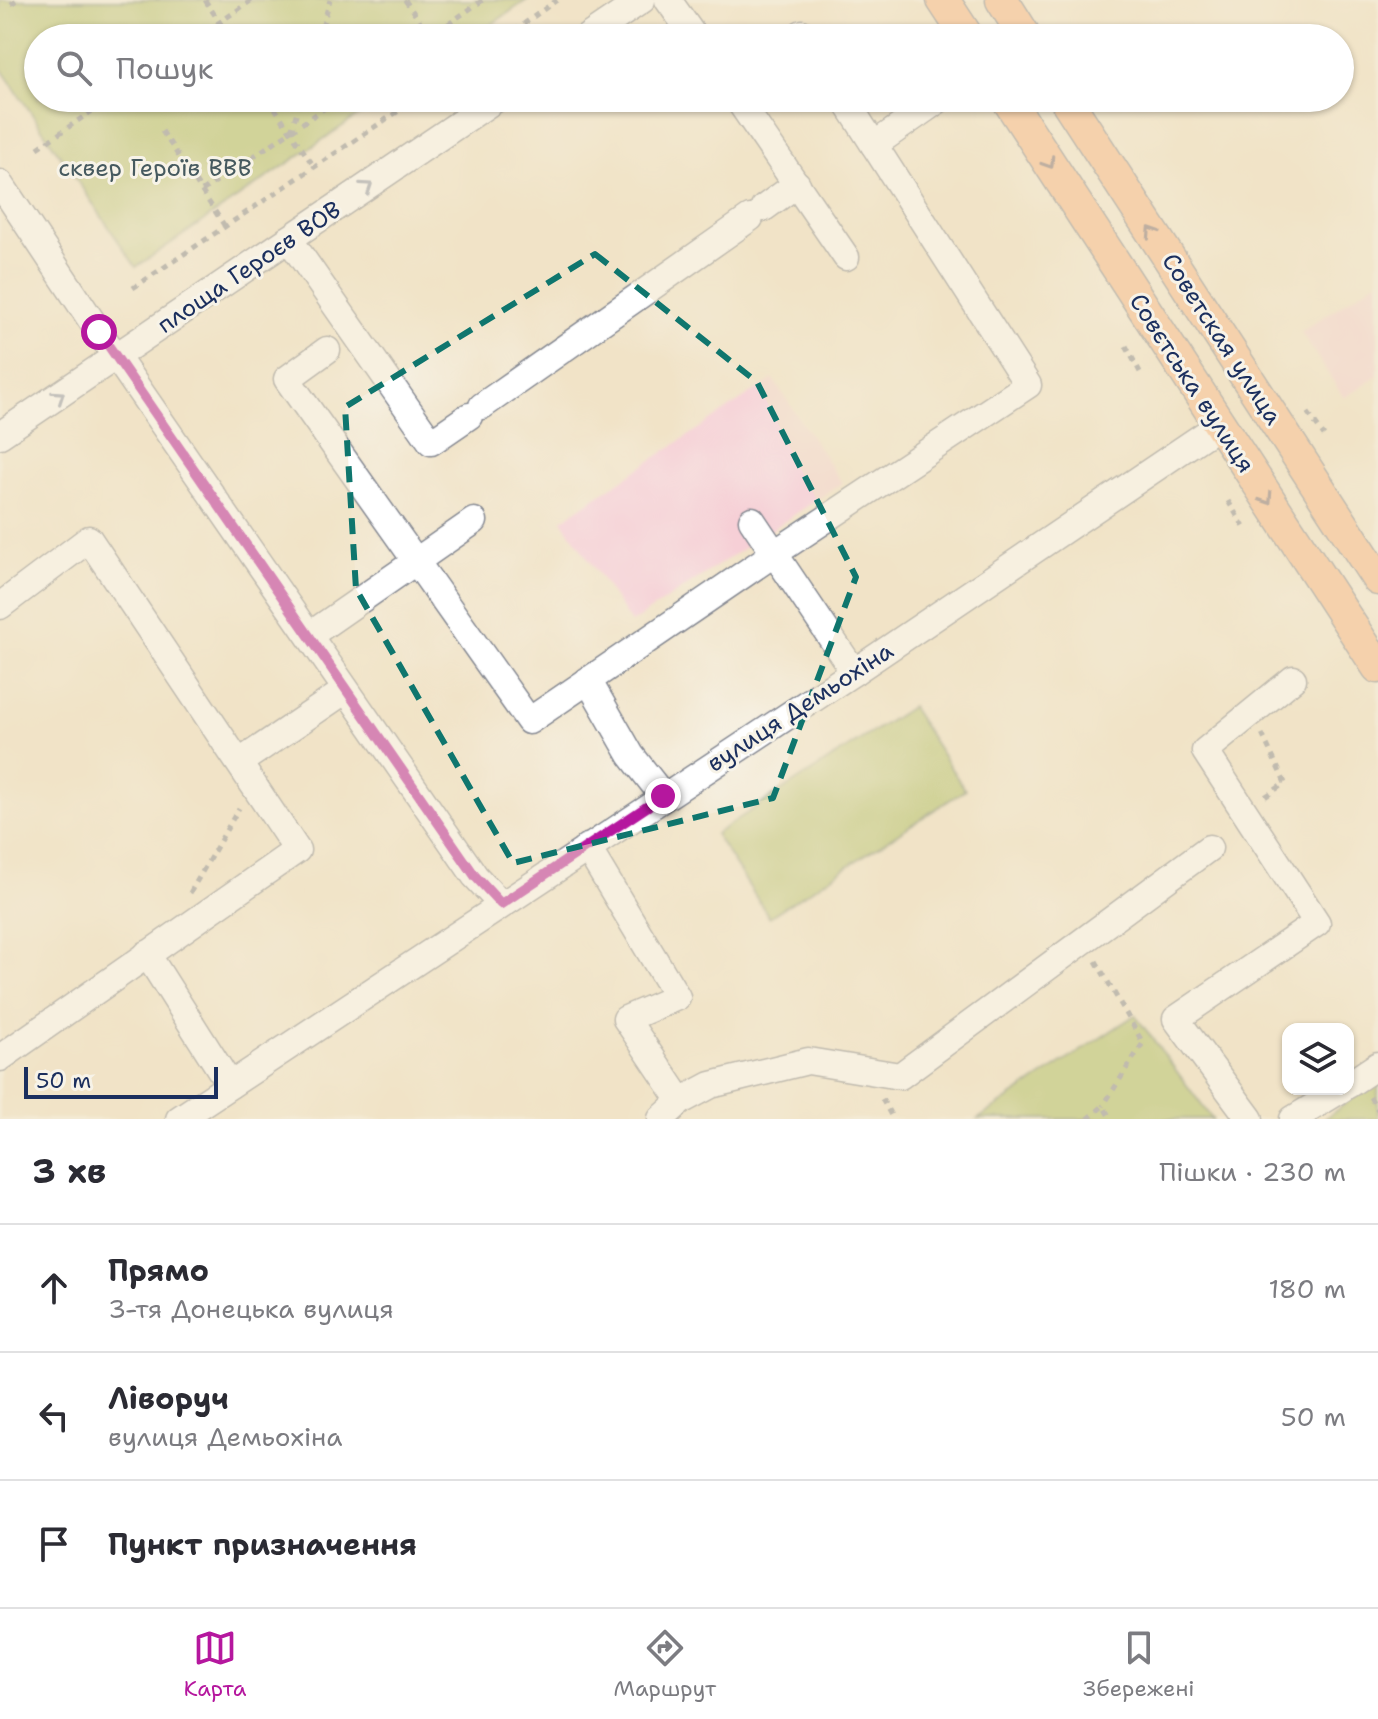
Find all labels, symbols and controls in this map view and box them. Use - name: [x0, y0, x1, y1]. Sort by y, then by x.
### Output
- search box: [24, 24, 1354, 112]
- icon: search: [52, 46, 96, 90]
- text: Пошук: [116, 48, 213, 89]
- park label: сквер Героїв ВВВ: [58, 152, 252, 184]
- one-way arrow: [1039, 155, 1054, 169]
- one-way arrow: [358, 181, 372, 196]
- street label: площа Героєв ВОВ: [151, 193, 347, 341]
- one-way arrow: [1147, 226, 1162, 241]
- street label: Советская улица: [1155, 247, 1290, 431]
- street label: Совєтська вулиця: [1122, 287, 1262, 479]
- route start: [81, 314, 117, 350]
- one-way arrow: [50, 391, 64, 406]
- one-way arrow: [1258, 490, 1273, 504]
- street label: вулиця Демьохіна: [701, 635, 899, 779]
- route end: [645, 778, 681, 814]
- map controls: [1282, 1023, 1354, 1095]
- button: layers: [1282, 1023, 1354, 1095]
- scale bar: [24, 1063, 218, 1099]
- text: 50 m: [36, 1066, 91, 1095]
- text: 3 хв: [32, 1148, 106, 1194]
- text: Пішки · 230 m: [1159, 1154, 1346, 1189]
- text: Прямо: [108, 1250, 209, 1291]
- icon: ahead: [32, 1266, 76, 1310]
- text: 180 m: [1268, 1271, 1346, 1306]
- text: 3-тя Донецька вулиця: [108, 1291, 394, 1326]
- text: Ліворуч: [108, 1378, 229, 1419]
- icon: left: [32, 1394, 76, 1438]
- text: 50 m: [1281, 1399, 1346, 1434]
- text: вулиця Демьохіна: [108, 1419, 342, 1454]
- icon: arrive: [32, 1522, 76, 1566]
- text: Пункт призначення: [108, 1524, 417, 1565]
- tab: Карта: [184, 1626, 246, 1703]
- tab: Маршрут: [613, 1626, 716, 1703]
- tab: Збережені: [1083, 1626, 1194, 1703]

